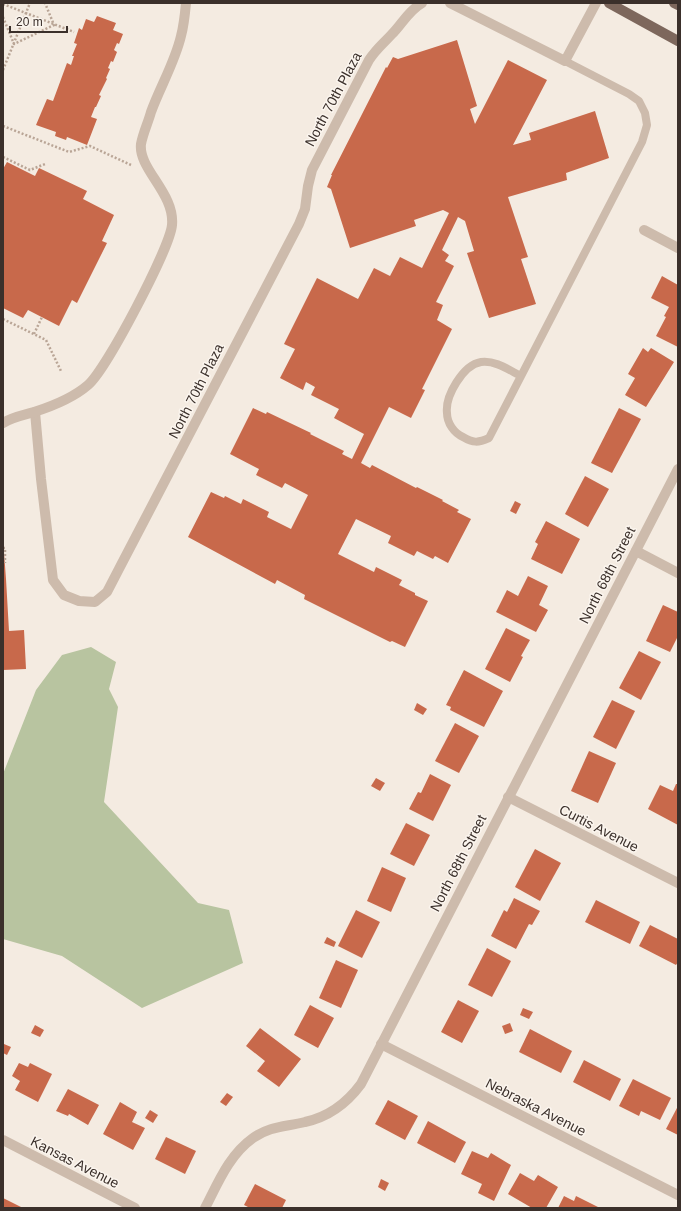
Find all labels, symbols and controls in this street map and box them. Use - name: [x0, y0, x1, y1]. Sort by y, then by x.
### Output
- scale bar: [10, 8, 67, 34]
- text: 20 m: [16, 15, 43, 29]
- street label: North 70th Plaza: [301, 49, 365, 149]
- street label: North 70th Plaza: [165, 341, 227, 441]
- street label: North 68th Street: [576, 524, 638, 626]
- street label: Curtis Avenue: [557, 801, 642, 855]
- street label: North 68th Street: [427, 812, 489, 914]
- street label: Nebraska Avenue: [483, 1075, 589, 1139]
- street label: Kansas Avenue: [28, 1133, 122, 1191]

